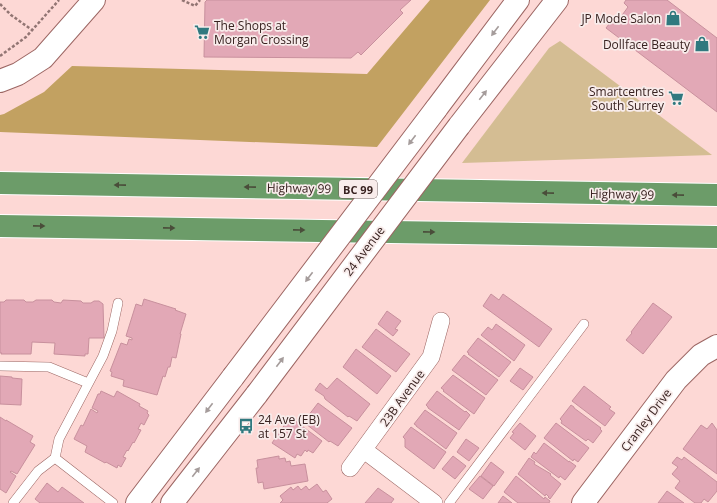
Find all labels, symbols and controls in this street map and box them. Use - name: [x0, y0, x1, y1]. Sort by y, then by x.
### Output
- shop icon: JP Mode Salon: [664, 9, 682, 27]
- place label: JP Mode Salon: [580, 10, 661, 27]
- place label: The Shops at Morgan Crossing: [214, 17, 309, 48]
- supermarket icon: The Shops at Morgan Crossing: [193, 23, 211, 41]
- one-way arrow: [491, 26, 499, 36]
- shop icon: Dollface Beauty: [693, 35, 711, 53]
- place label: Dollface Beauty: [603, 36, 691, 53]
- place label: Smartcentres South Surrey: [589, 83, 665, 114]
- supermarket icon: Smartcentres South Surrey: [667, 89, 685, 107]
- one-way arrow: [479, 90, 488, 101]
- one-way arrow: [408, 134, 416, 145]
- street label: Highway 99: [267, 179, 332, 197]
- road number: BC 99: [339, 180, 377, 198]
- one-way arrow: [113, 182, 126, 188]
- one-way arrow: [244, 184, 256, 191]
- street label: Highway 99: [590, 185, 655, 203]
- one-way arrow: [542, 189, 554, 196]
- one-way arrow: [671, 192, 684, 198]
- street label: 24 Avenue: [340, 222, 389, 280]
- one-way arrow: [33, 223, 46, 229]
- one-way arrow: [163, 225, 176, 231]
- one-way arrow: [293, 227, 306, 233]
- one-way arrow: [423, 229, 435, 236]
- one-way arrow: [305, 272, 313, 282]
- one-way arrow: [276, 357, 284, 368]
- street label: 23B Avenue: [376, 366, 429, 430]
- street label: Cranley Drive: [617, 385, 675, 455]
- one-way arrow: [205, 402, 214, 413]
- place label: 24 Ave (EB) at 157 St: [258, 411, 320, 442]
- bus stop icon: 24 Ave (EB) at 157 St: [237, 417, 255, 435]
- one-way arrow: [192, 467, 200, 478]

